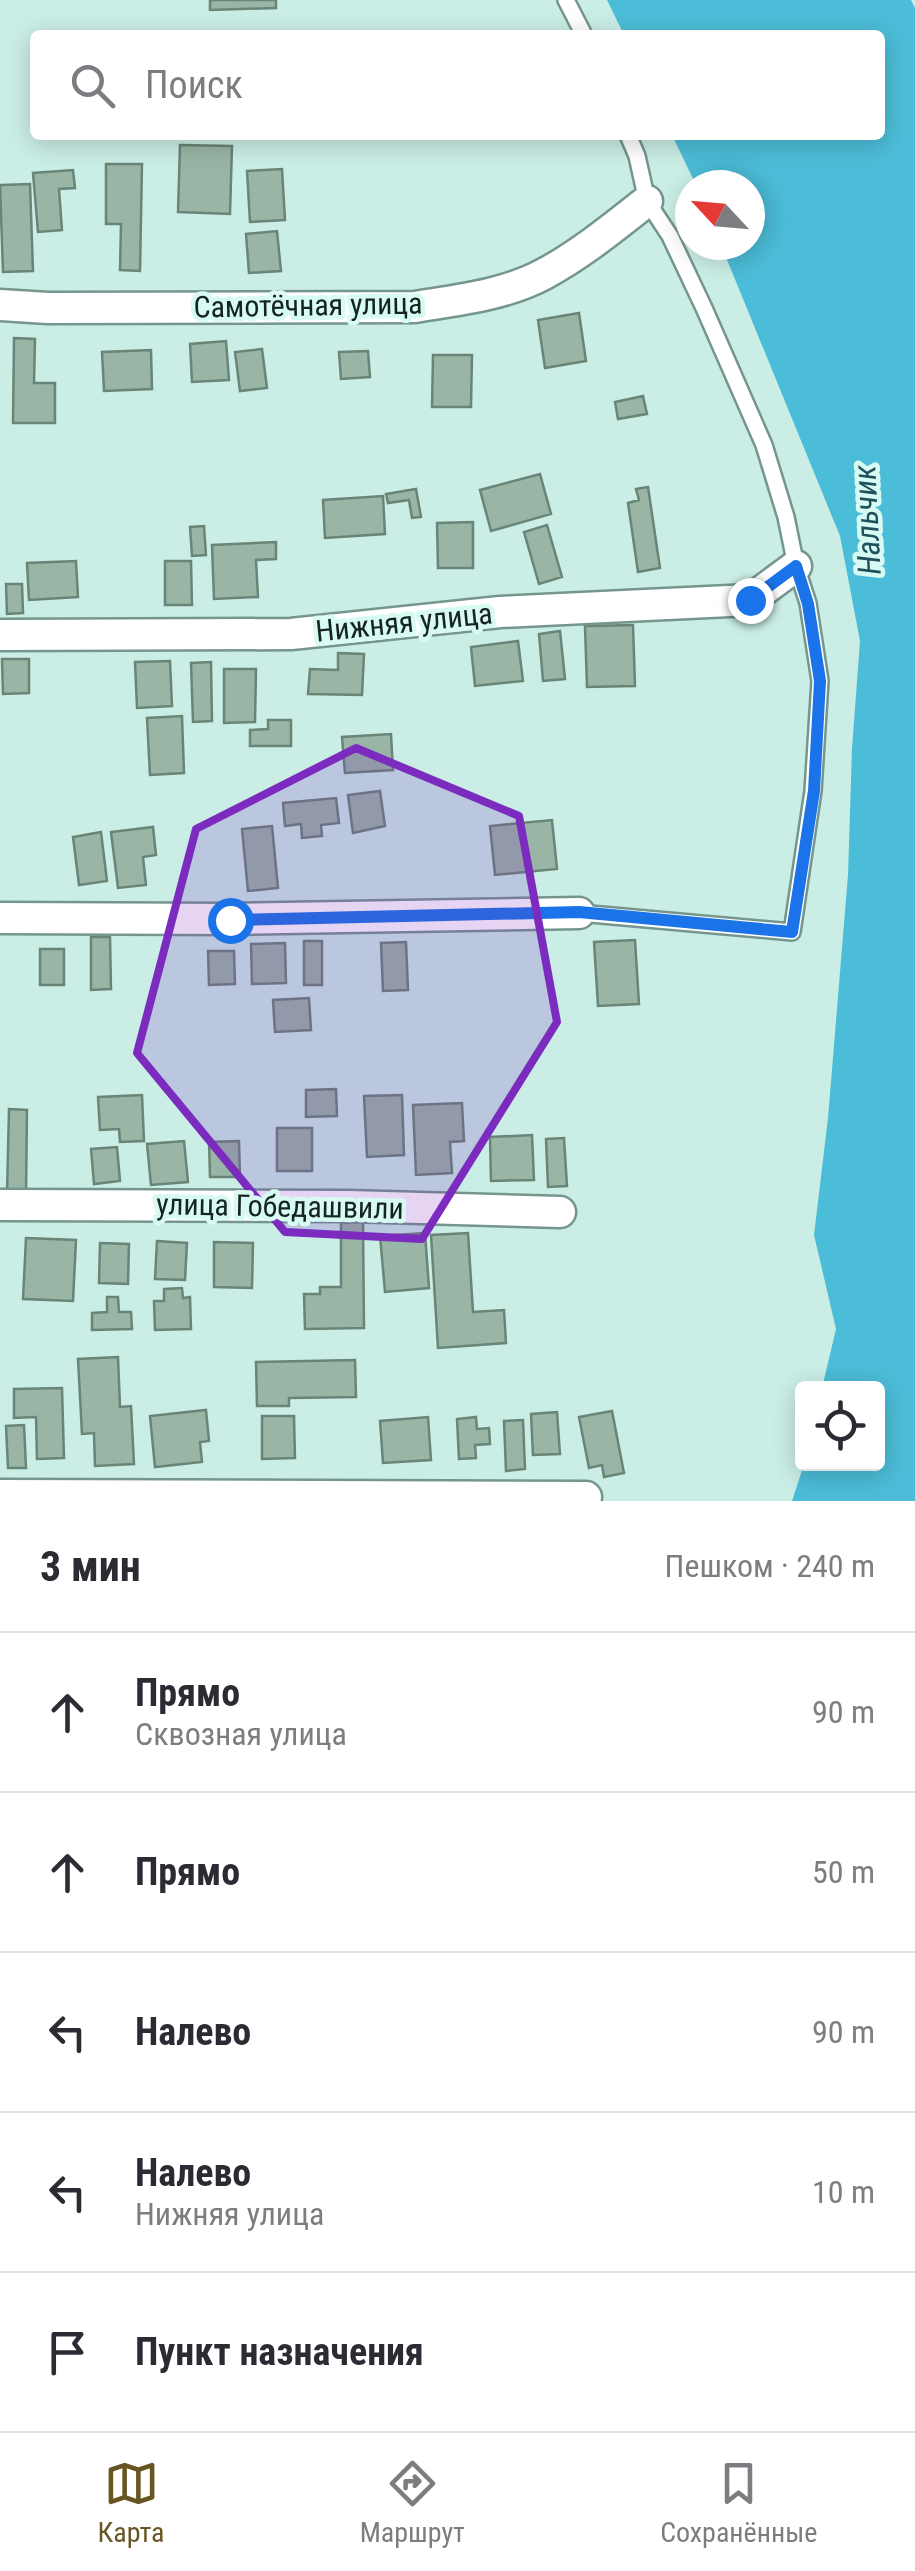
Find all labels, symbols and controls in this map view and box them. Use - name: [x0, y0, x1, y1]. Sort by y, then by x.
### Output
- search box: [30, 30, 885, 140]
- icon: search: [65, 58, 120, 113]
- text: Поиск: [145, 63, 243, 107]
- north arrow: [675, 170, 765, 260]
- street label: Самотёчная улица: [193, 286, 423, 324]
- water label: Нальчик: [845, 463, 889, 576]
- route end: [728, 578, 774, 624]
- street label: Нижняя улица: [314, 595, 494, 649]
- route start: [208, 898, 254, 944]
- street label: улица Гобедашвили: [156, 1186, 404, 1226]
- map controls: [795, 1381, 885, 1471]
- button: locate: [795, 1381, 885, 1471]
- text: 3 мин: [40, 1542, 141, 1591]
- text: Пешком · 240 m: [665, 1547, 875, 1585]
- text: Прямо: [135, 1671, 240, 1715]
- icon: ahead: [40, 1685, 95, 1740]
- text: 90 m: [812, 1693, 875, 1731]
- text: Сквозная улица: [135, 1715, 347, 1753]
- icon: ahead: [40, 1845, 95, 1900]
- text: Прямо: [135, 1850, 240, 1894]
- text: 50 m: [812, 1853, 875, 1891]
- icon: left: [40, 2005, 95, 2060]
- text: Налево: [135, 2010, 251, 2054]
- text: 90 m: [812, 2013, 875, 2051]
- text: Налево: [135, 2151, 251, 2195]
- icon: left: [40, 2165, 95, 2220]
- text: 10 m: [812, 2173, 875, 2211]
- text: Нижняя улица: [135, 2195, 324, 2233]
- icon: arrive: [40, 2325, 95, 2380]
- text: Пункт назначения: [135, 2330, 424, 2374]
- tab: Карта: [98, 2456, 165, 2549]
- tab: Маршрут: [360, 2456, 465, 2549]
- tab: Сохранённые: [660, 2456, 817, 2549]

